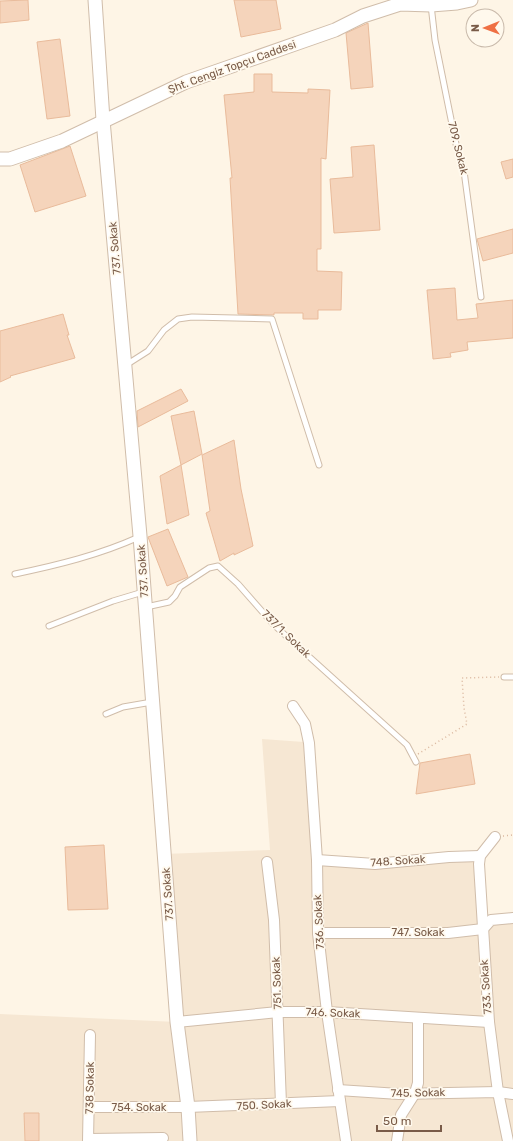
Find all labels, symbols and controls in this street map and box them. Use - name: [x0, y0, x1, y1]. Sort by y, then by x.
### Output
- north arrow: [465, 8, 505, 48]
- text: N: [469, 24, 482, 32]
- street label: Şht. Cengiz Topçu Caddesi: [166, 38, 298, 96]
- street label: 709. Sokak: [445, 120, 471, 176]
- street label: 737. Sokak: [106, 221, 124, 275]
- street label: 737. Sokak: [135, 544, 151, 598]
- street label: 737/1. Sokak: [259, 607, 313, 661]
- street label: 748. Sokak: [370, 853, 426, 869]
- street label: 737. Sokak: [160, 867, 176, 921]
- street label: 736. Sokak: [311, 894, 327, 950]
- street label: 747. Sokak: [392, 926, 445, 939]
- street label: 751. Sokak: [270, 956, 284, 1010]
- street label: 733. Sokak: [478, 959, 494, 1015]
- street label: 746. Sokak: [305, 1006, 361, 1020]
- street label: 738 Sokak: [83, 1061, 97, 1114]
- street label: 745. Sokak: [391, 1086, 446, 1100]
- street label: 750. Sokak: [236, 1097, 292, 1113]
- street label: 754. Sokak: [112, 1101, 167, 1114]
- scale bar: [377, 1107, 441, 1133]
- text: 50 m: [383, 1114, 411, 1128]

